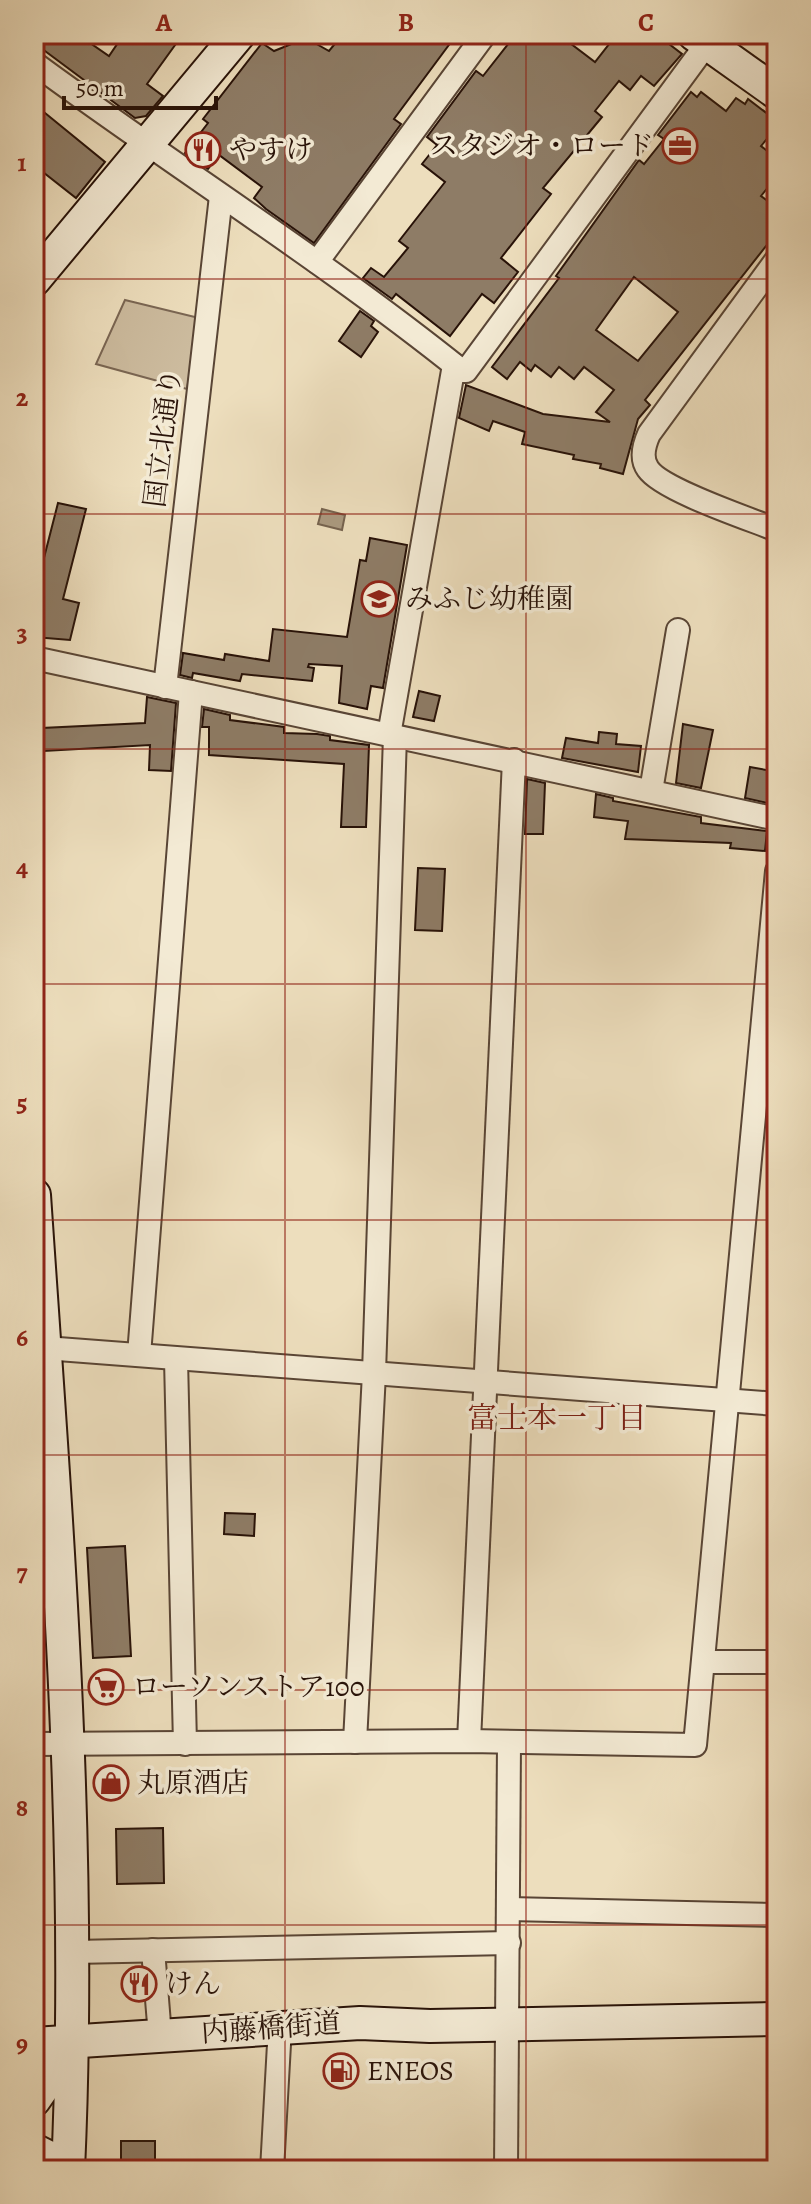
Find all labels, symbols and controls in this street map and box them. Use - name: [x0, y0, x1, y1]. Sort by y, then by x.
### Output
- text: A: [155, 5, 173, 40]
- text: B: [398, 5, 414, 40]
- text: C: [638, 5, 654, 40]
- scale bar: [64, 60, 216, 110]
- text: 50 m: [76, 72, 124, 104]
- place label: スタジオ・ロード: [430, 127, 654, 165]
- office icon: スタジオ・ロード: [661, 127, 699, 165]
- restaurant icon: やすけ: [184, 131, 222, 169]
- place label: やすけ: [229, 131, 313, 169]
- text: 1: [17, 145, 27, 180]
- street label: 国立北通り: [136, 366, 190, 510]
- text: 2: [16, 380, 29, 415]
- school or university icon: みふじ幼稚園: [360, 580, 398, 618]
- place label: みふじ幼稚園: [405, 580, 573, 618]
- text: 3: [16, 615, 28, 650]
- text: 4: [16, 850, 28, 885]
- text: 5: [16, 1085, 28, 1120]
- text: 6: [16, 1320, 28, 1355]
- district label: 富士本一丁目: [467, 1398, 647, 1438]
- text: 7: [16, 1555, 28, 1590]
- supermarket icon: ローソンストア100: [87, 1668, 125, 1706]
- place label: ローソンストア100: [132, 1668, 365, 1706]
- shop icon: 丸原酒店: [92, 1764, 130, 1802]
- place label: 丸原酒店: [137, 1764, 249, 1802]
- text: 8: [16, 1790, 28, 1825]
- restaurant icon: けん: [120, 1965, 158, 2003]
- place label: けん: [165, 1965, 221, 2003]
- street label: 内藤橋街道: [200, 2004, 342, 2052]
- text: 9: [16, 2026, 28, 2061]
- fuel station icon: ENEOS: [322, 2052, 360, 2090]
- place label: ENEOS: [367, 2052, 454, 2090]

